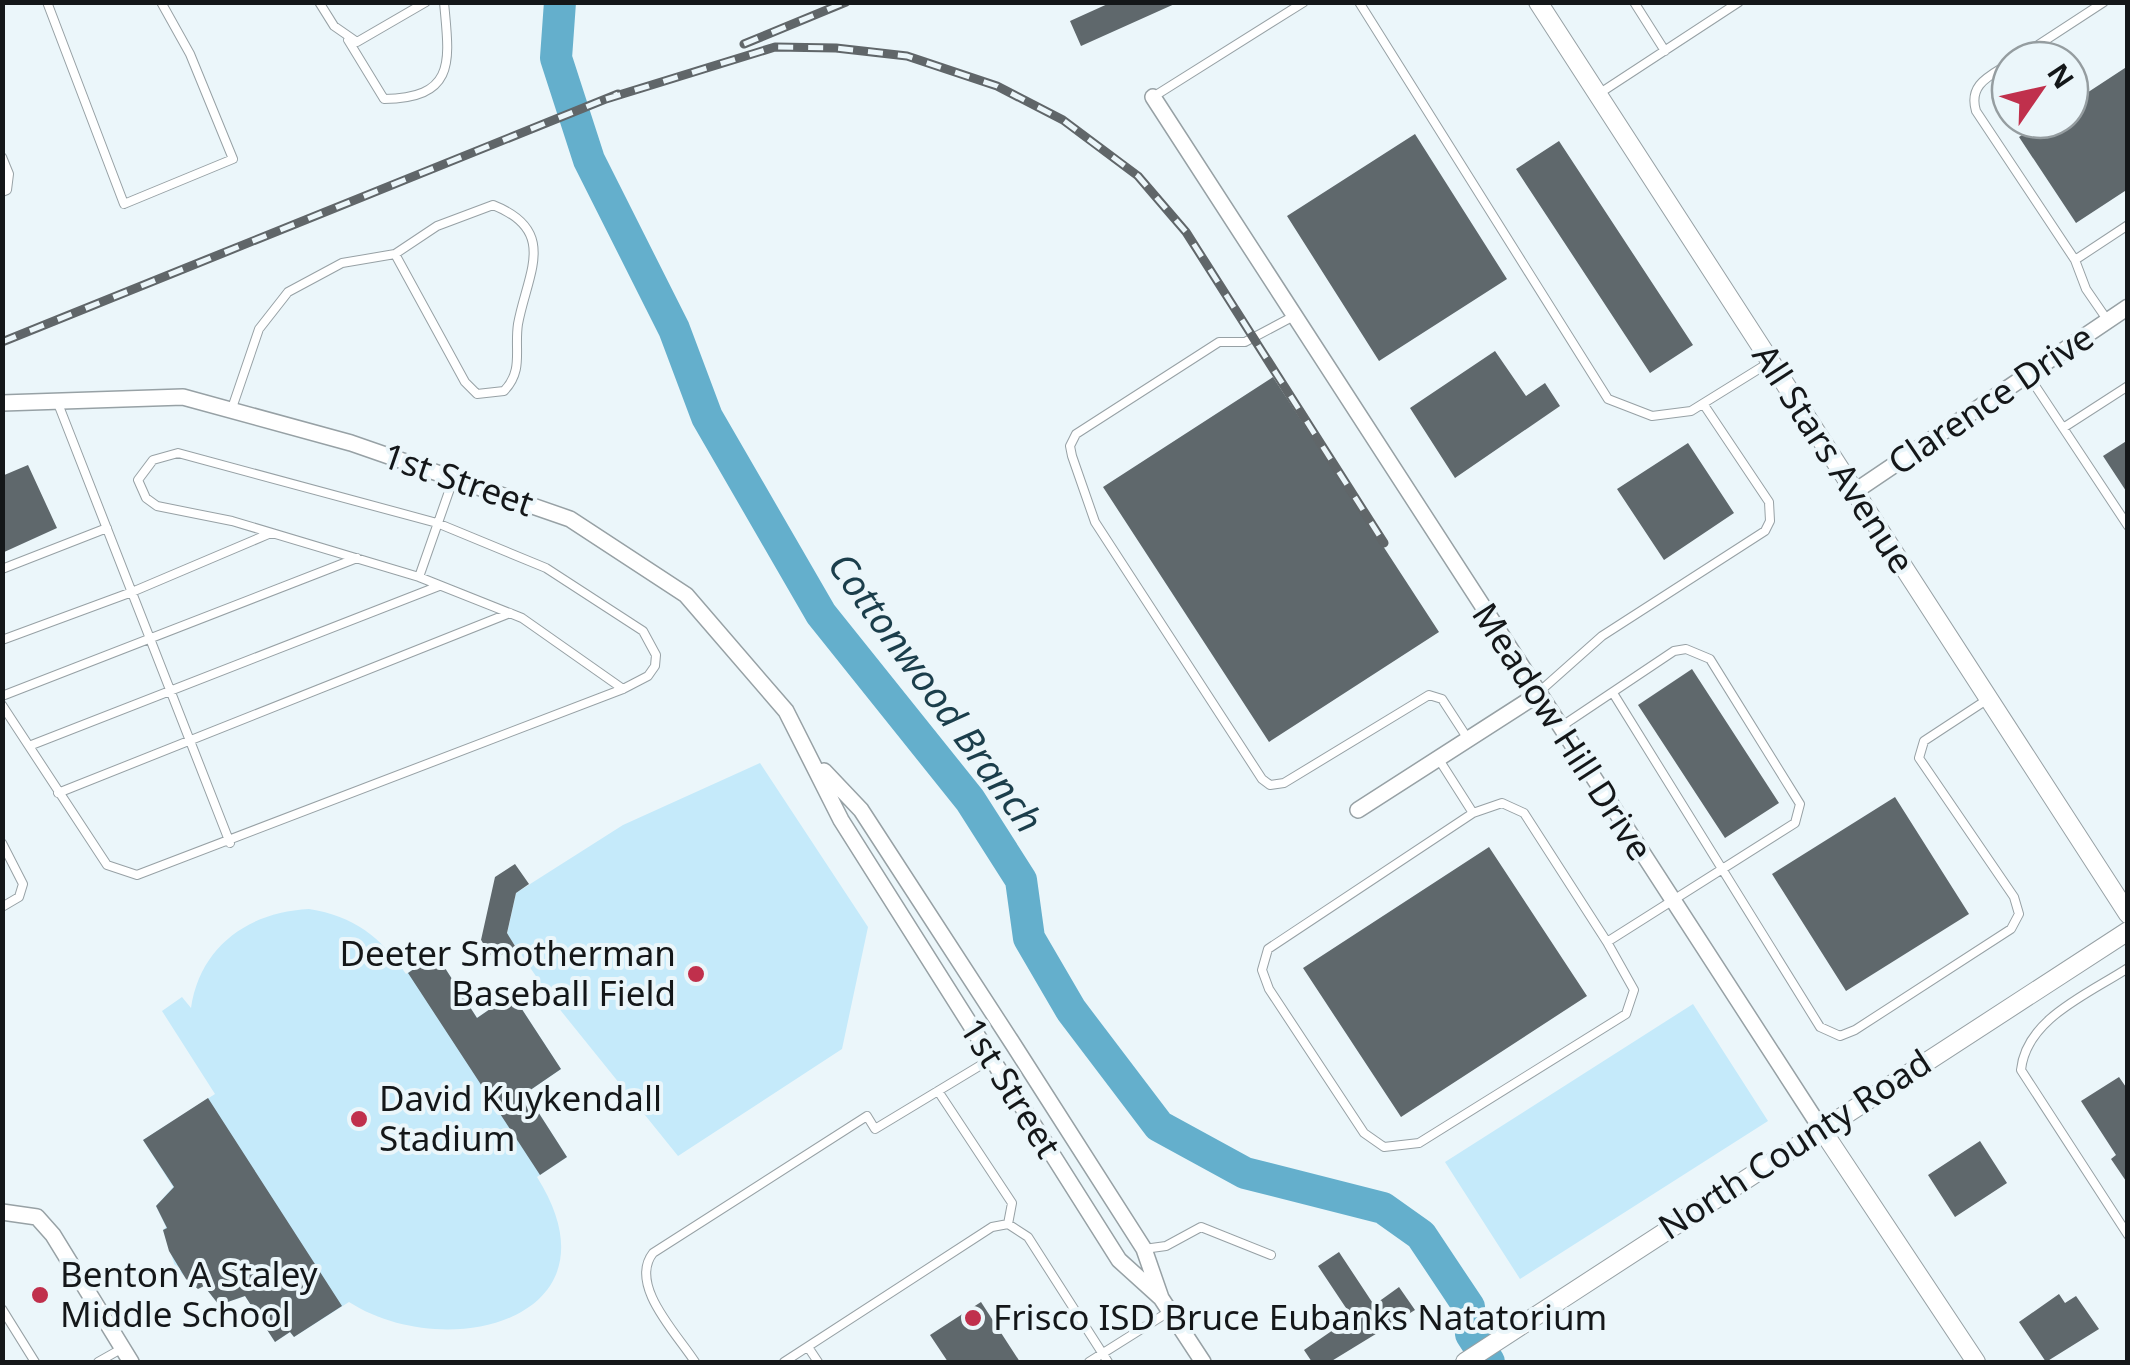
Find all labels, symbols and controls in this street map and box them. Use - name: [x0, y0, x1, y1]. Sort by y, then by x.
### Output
- north arrow: [1990, 40, 2090, 140]
- text: N: [2039, 55, 2084, 96]
- street label: Clarence Drive: [1878, 313, 2102, 485]
- street label: All Stars Avenue: [1743, 335, 1926, 582]
- street label: 1st Street: [377, 431, 540, 526]
- water label: Cottonwood Branch: [817, 541, 1056, 842]
- street label: Meadow Hill Drive: [1462, 593, 1664, 869]
- place label: Deeter Smotherman Baseball Field: [339, 929, 676, 1016]
- marker: Deeter Smotherman Baseball Field: [685, 963, 707, 985]
- street label: 1st Street: [950, 1008, 1073, 1166]
- street label: North County Road: [1649, 1038, 1939, 1249]
- place label: David Kuykendall Stadium: [379, 1074, 662, 1161]
- marker: David Kuykendall Stadium: [348, 1108, 370, 1130]
- place label: Benton A Staley Middle School: [60, 1250, 318, 1337]
- marker: Benton A Staley Middle School: [29, 1284, 51, 1306]
- place label: Frisco ISD Bruce Eubanks Natatorium: [993, 1293, 1607, 1340]
- marker: Frisco ISD Bruce Eubanks Natatorium: [962, 1307, 984, 1329]

